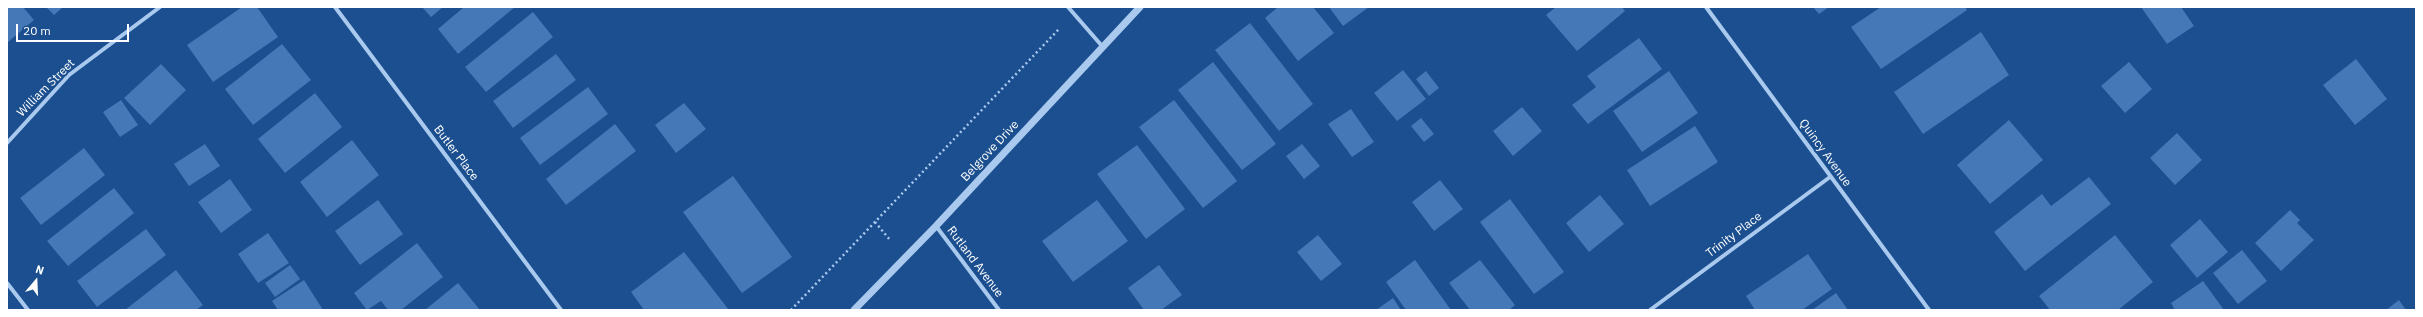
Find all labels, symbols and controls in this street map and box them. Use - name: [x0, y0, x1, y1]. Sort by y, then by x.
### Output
- scale bar: [18, 16, 131, 42]
- text: 20 m: [23, 23, 51, 38]
- street label: William Street: [14, 56, 78, 120]
- street label: Quincy Avenue: [1796, 116, 1854, 190]
- street label: Belgrove Drive: [958, 118, 1022, 184]
- street label: Butler Place: [431, 123, 481, 183]
- street label: Trinity Place: [1703, 209, 1765, 261]
- street label: Rutland Avenue: [944, 224, 1006, 300]
- north arrow: [16, 261, 56, 301]
- text: N: [34, 262, 46, 278]

